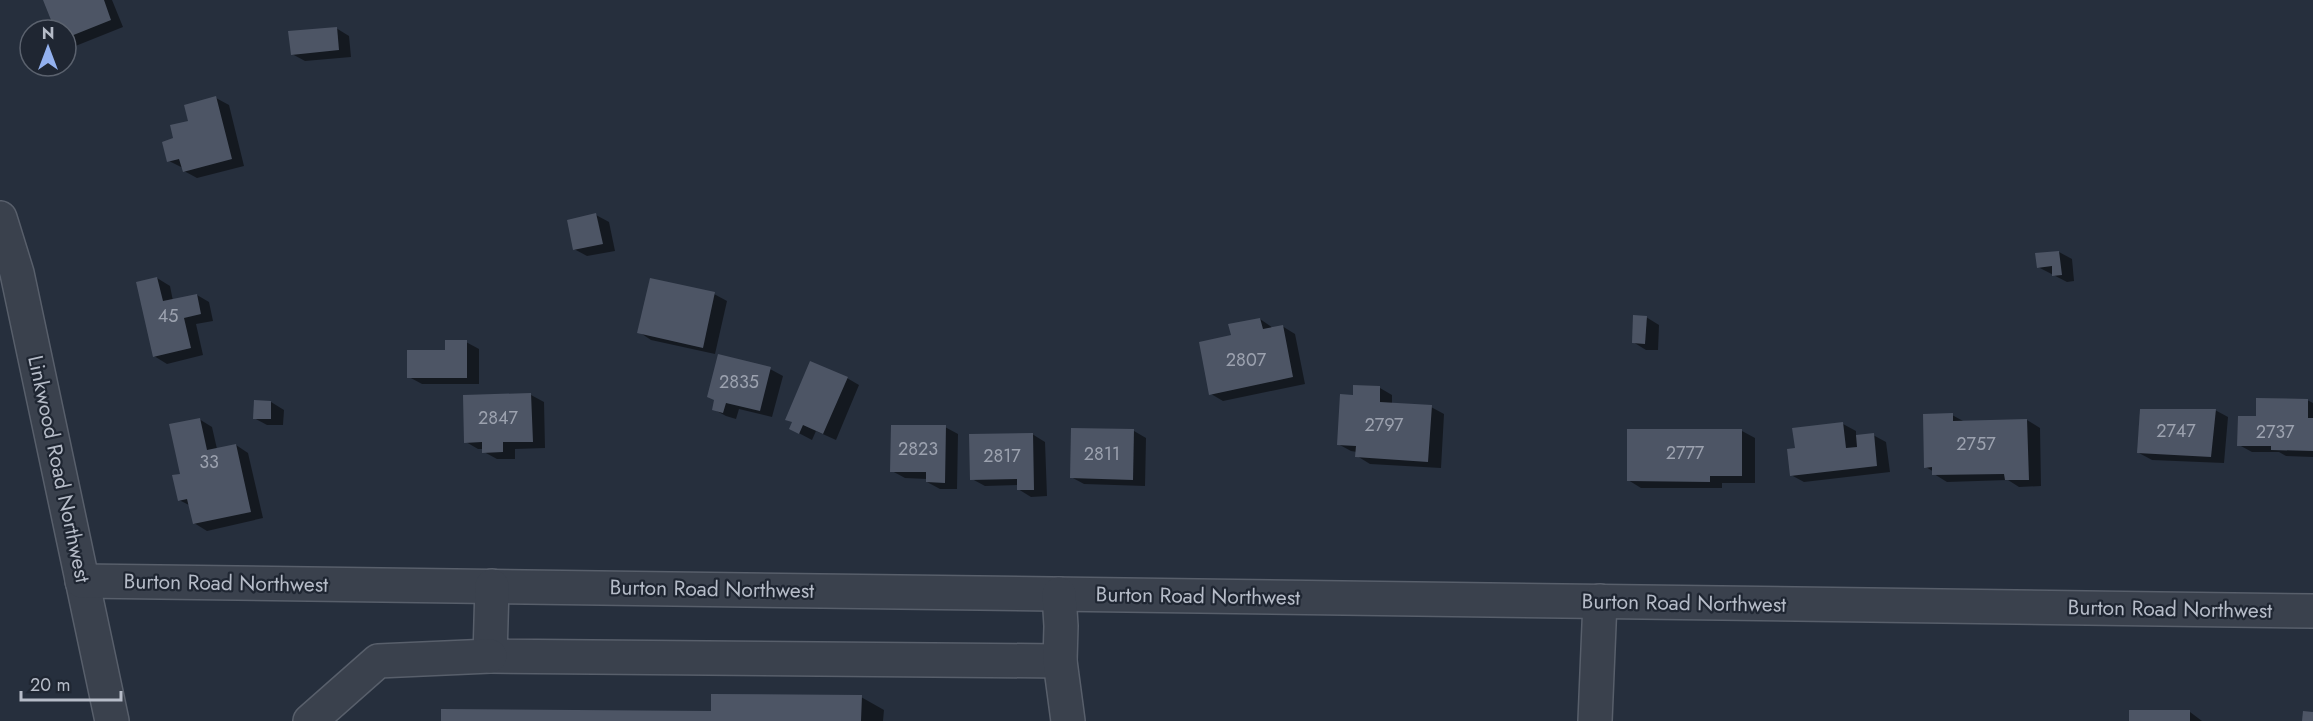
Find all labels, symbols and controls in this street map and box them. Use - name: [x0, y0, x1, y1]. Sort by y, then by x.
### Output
- north arrow: [18, 18, 78, 78]
- text: N: [42, 22, 54, 45]
- house number: 45: [158, 303, 178, 329]
- house number: 2807: [1226, 347, 1267, 373]
- street label: Linkwood Road Northwest: [20, 353, 98, 585]
- house number: 2835: [719, 369, 759, 395]
- house number: 2847: [478, 405, 519, 431]
- house number: 2797: [1365, 412, 1404, 438]
- house number: 2747: [2156, 418, 2196, 444]
- house number: 2737: [2256, 419, 2295, 445]
- house number: 2757: [1956, 431, 1996, 457]
- house number: 2823: [898, 436, 938, 462]
- house number: 2777: [1666, 440, 1705, 466]
- house number: 2811: [1084, 441, 1120, 467]
- house number: 2817: [983, 443, 1021, 469]
- house number: 33: [199, 449, 219, 475]
- street label: Burton Road Northwest: [123, 566, 329, 600]
- street label: Burton Road Northwest: [609, 572, 815, 606]
- street label: Burton Road Northwest: [1095, 579, 1301, 613]
- street label: Burton Road Northwest: [1581, 586, 1787, 620]
- street label: Burton Road Northwest: [2067, 592, 2273, 626]
- scale bar: [21, 664, 122, 702]
- text: 20 m: [30, 672, 70, 698]

